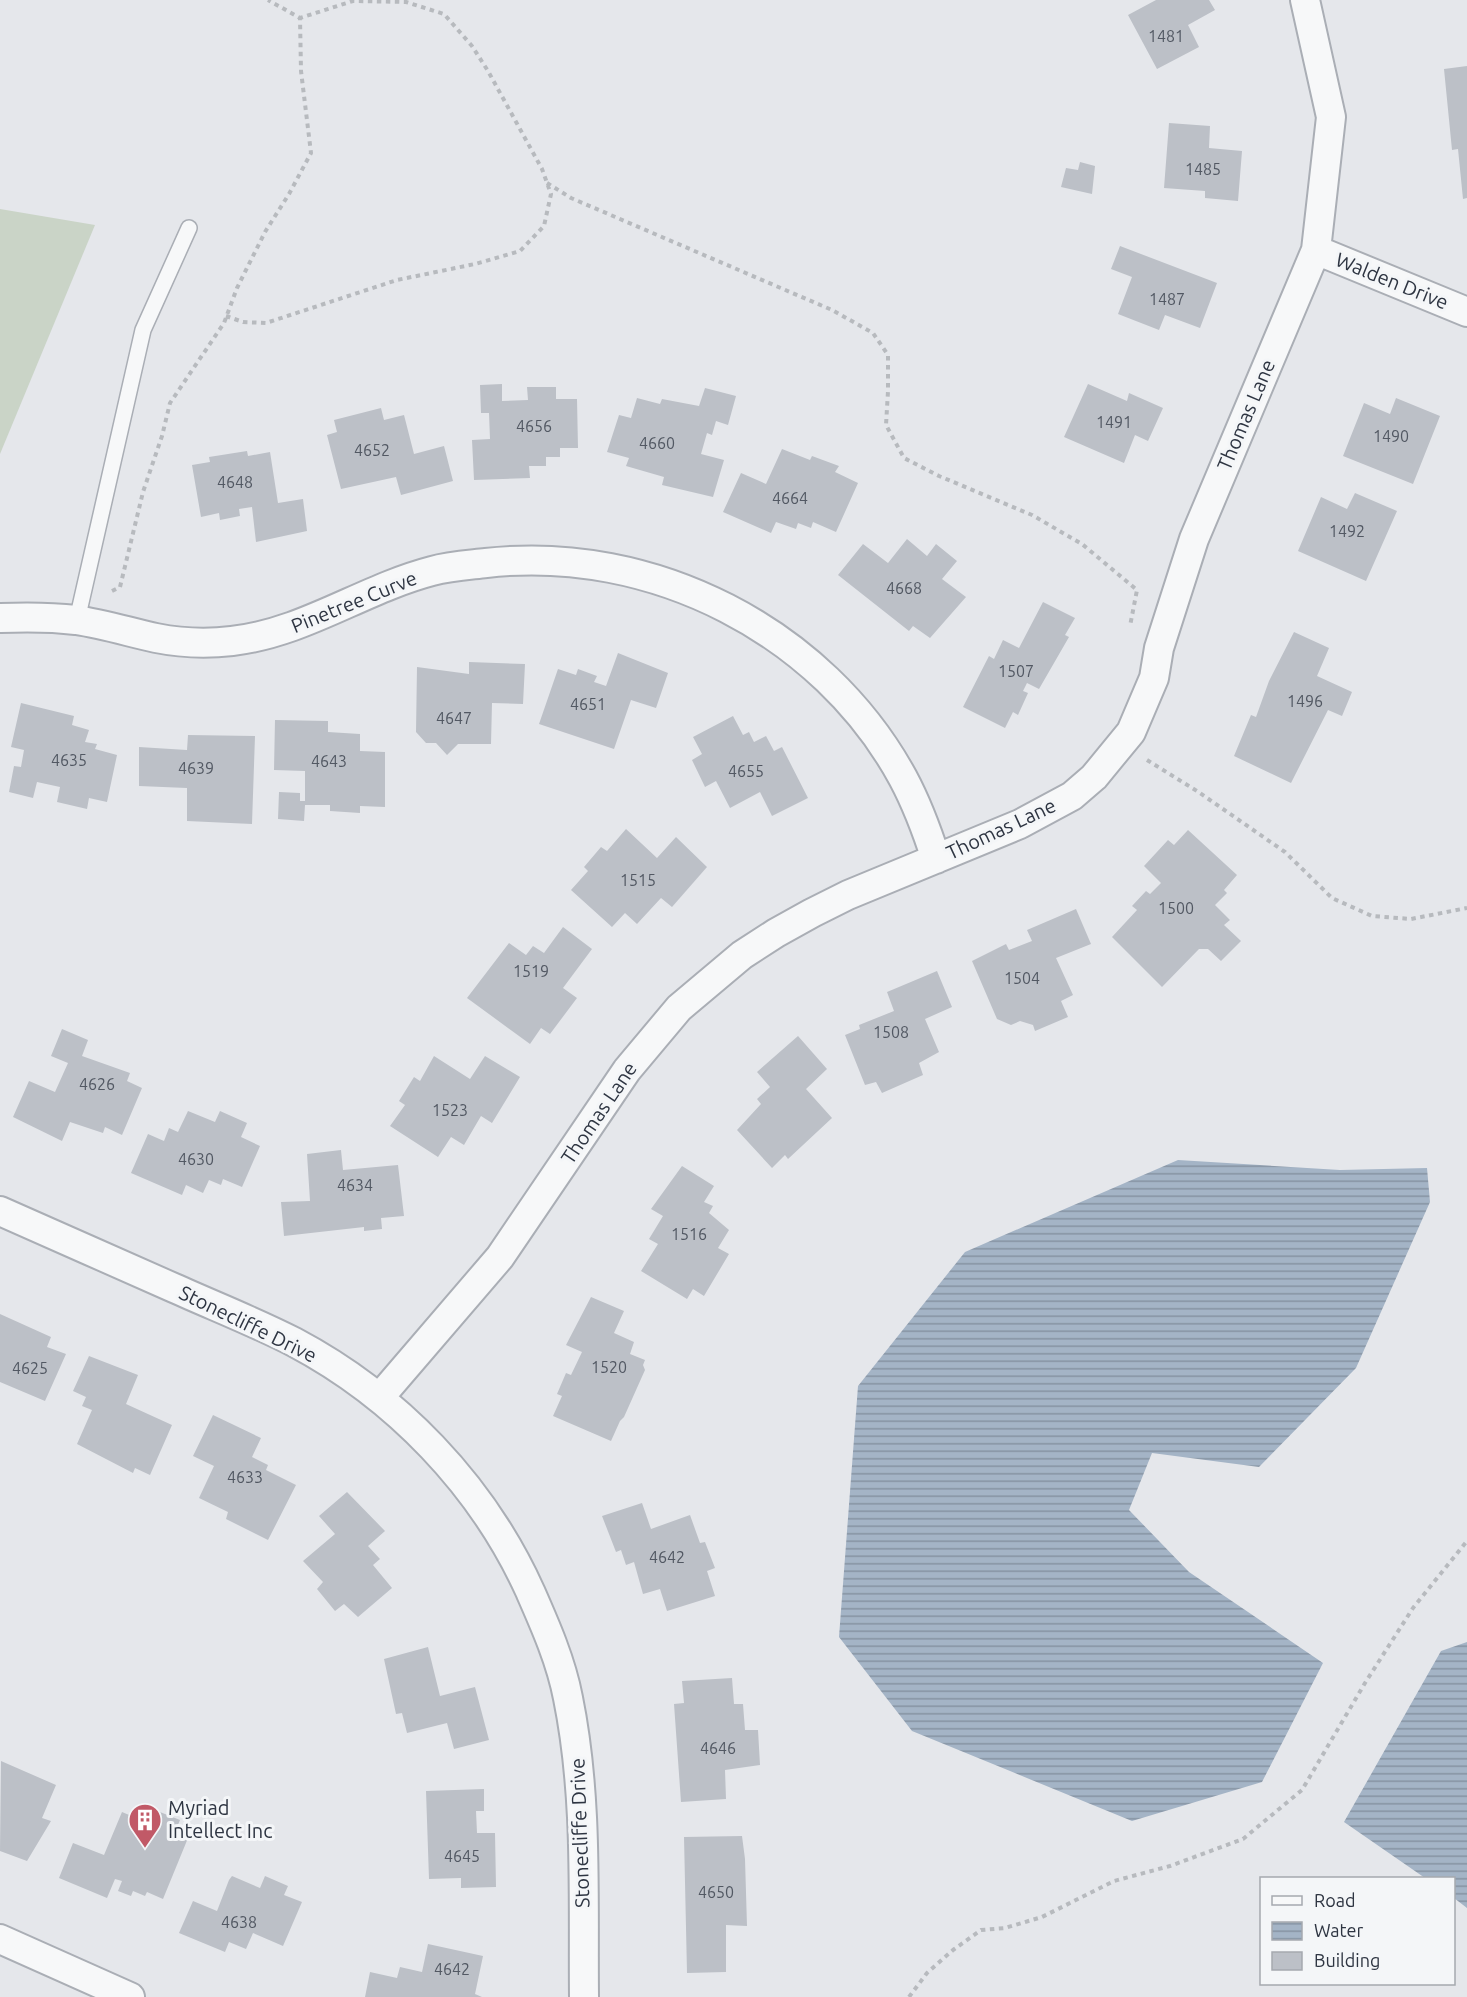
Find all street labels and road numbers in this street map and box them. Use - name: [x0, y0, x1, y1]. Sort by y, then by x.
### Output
- street label: Walden Drive: [1332, 247, 1452, 314]
- street label: Thomas Lane: [1212, 356, 1279, 474]
- street label: Pinetree Curve: [288, 566, 420, 637]
- street label: Thomas Lane: [942, 793, 1059, 864]
- street label: Thomas Lane: [556, 1057, 641, 1168]
- street label: Stonecliffe Drive: [176, 1280, 321, 1367]
- street label: Stonecliffe Drive: [565, 1758, 594, 1908]

